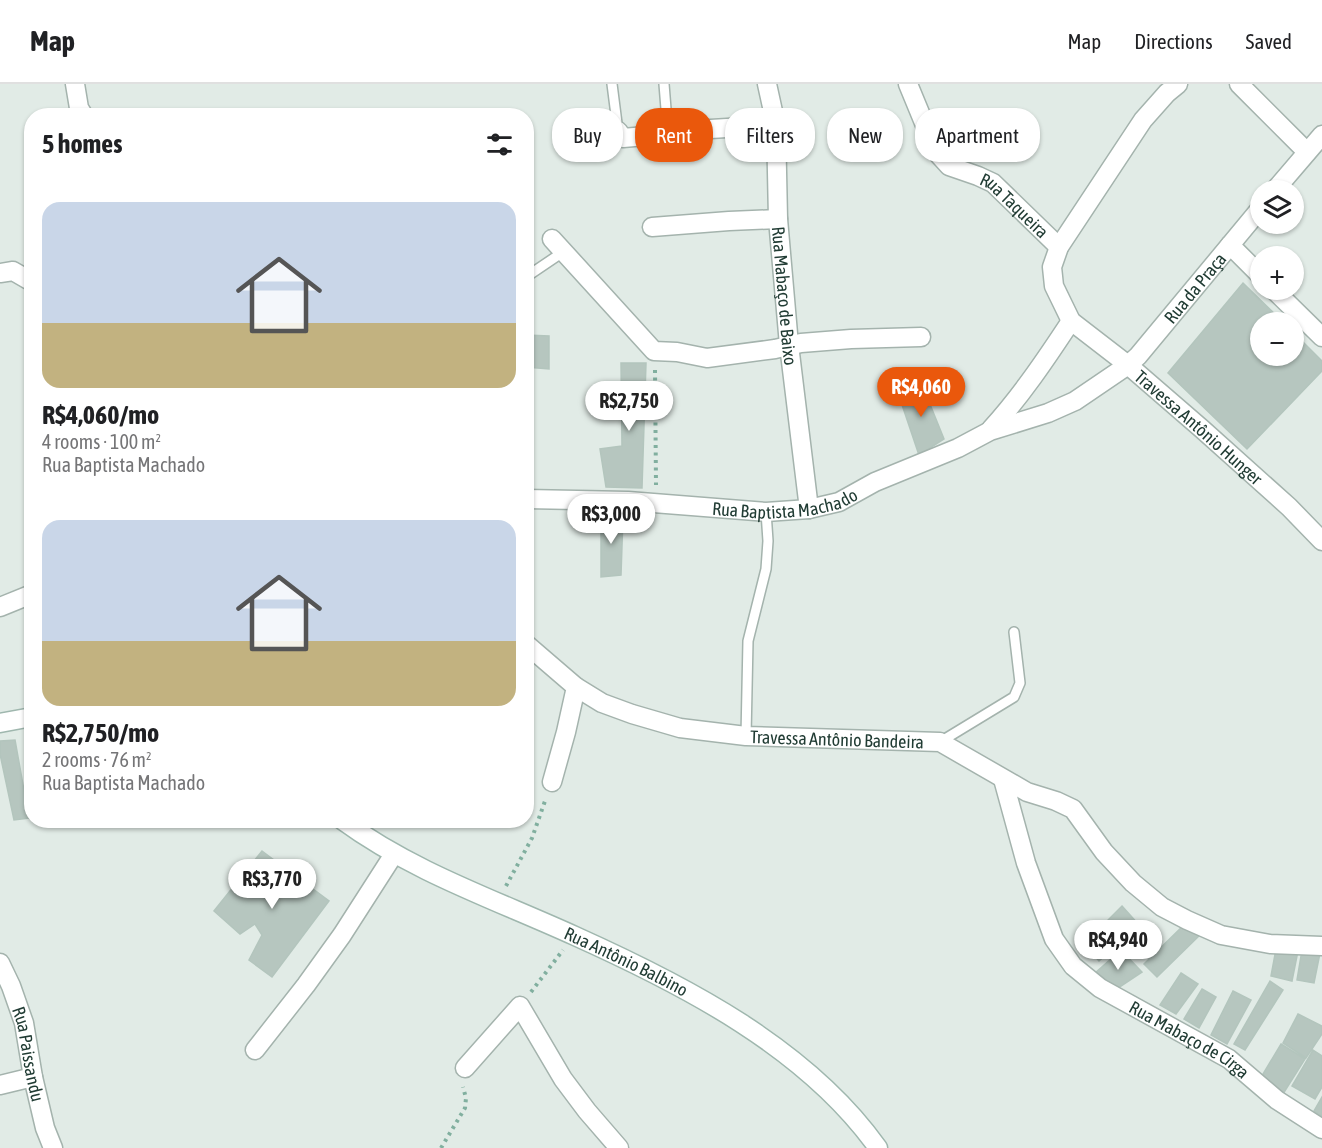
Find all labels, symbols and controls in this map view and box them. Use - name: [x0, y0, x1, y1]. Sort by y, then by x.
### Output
- text: Map: [30, 25, 75, 57]
- text: Map: [1067, 29, 1101, 53]
- text: Directions: [1134, 29, 1213, 53]
- text: Saved: [1246, 29, 1292, 53]
- chip: Buy: [552, 108, 623, 162]
- chip: Rent: [635, 108, 713, 162]
- chip: Filters: [725, 108, 815, 162]
- chip: New: [827, 108, 903, 162]
- chip: Apartment: [915, 108, 1040, 162]
- icon: filters: [483, 128, 516, 161]
- text: 5 homes: [42, 129, 122, 159]
- street label: Rua Taqueira: [977, 168, 1053, 242]
- map controls: [1250, 180, 1304, 366]
- button: layers: [1250, 180, 1304, 234]
- street label: Rua Mabaço de Baixo: [768, 225, 802, 366]
- icon: home: [225, 241, 333, 349]
- button: +: [1250, 246, 1304, 300]
- street label: Rua da Praça: [1159, 248, 1230, 327]
- button: −: [1250, 312, 1304, 366]
- street label: Travessa Antônio Hunger: [1131, 365, 1267, 489]
- pin: R$4,060: [866, 367, 976, 418]
- text: R$4,060: [891, 375, 951, 398]
- pin: R$2,750: [574, 381, 684, 432]
- text: R$2,750: [599, 389, 659, 412]
- text: R$4,060/mo: [42, 400, 159, 430]
- text: 4 rooms · 100 m²: [42, 430, 161, 453]
- text: Rua Baptista Machado: [42, 453, 205, 476]
- street label: Rua Baptista Machado: [711, 484, 861, 522]
- pin: R$3,000: [556, 494, 666, 545]
- text: R$3,000: [581, 502, 641, 525]
- icon: home: [225, 559, 333, 667]
- text: R$2,750/mo: [42, 718, 159, 748]
- street label: Travessa Antônio Bandeira: [750, 726, 924, 752]
- text: 2 rooms · 76 m²: [42, 748, 152, 771]
- text: Rua Baptista Machado: [42, 771, 205, 794]
- pin: R$3,770: [217, 859, 327, 910]
- text: R$3,770: [242, 867, 302, 890]
- pin: R$4,940: [1063, 920, 1173, 971]
- street label: Rua Antônio Balbino: [561, 922, 692, 1000]
- text: R$4,940: [1088, 928, 1148, 951]
- street label: Rua Mabaço de Cirga: [1126, 996, 1254, 1082]
- street label: Rua Paissandu: [8, 1003, 49, 1104]

